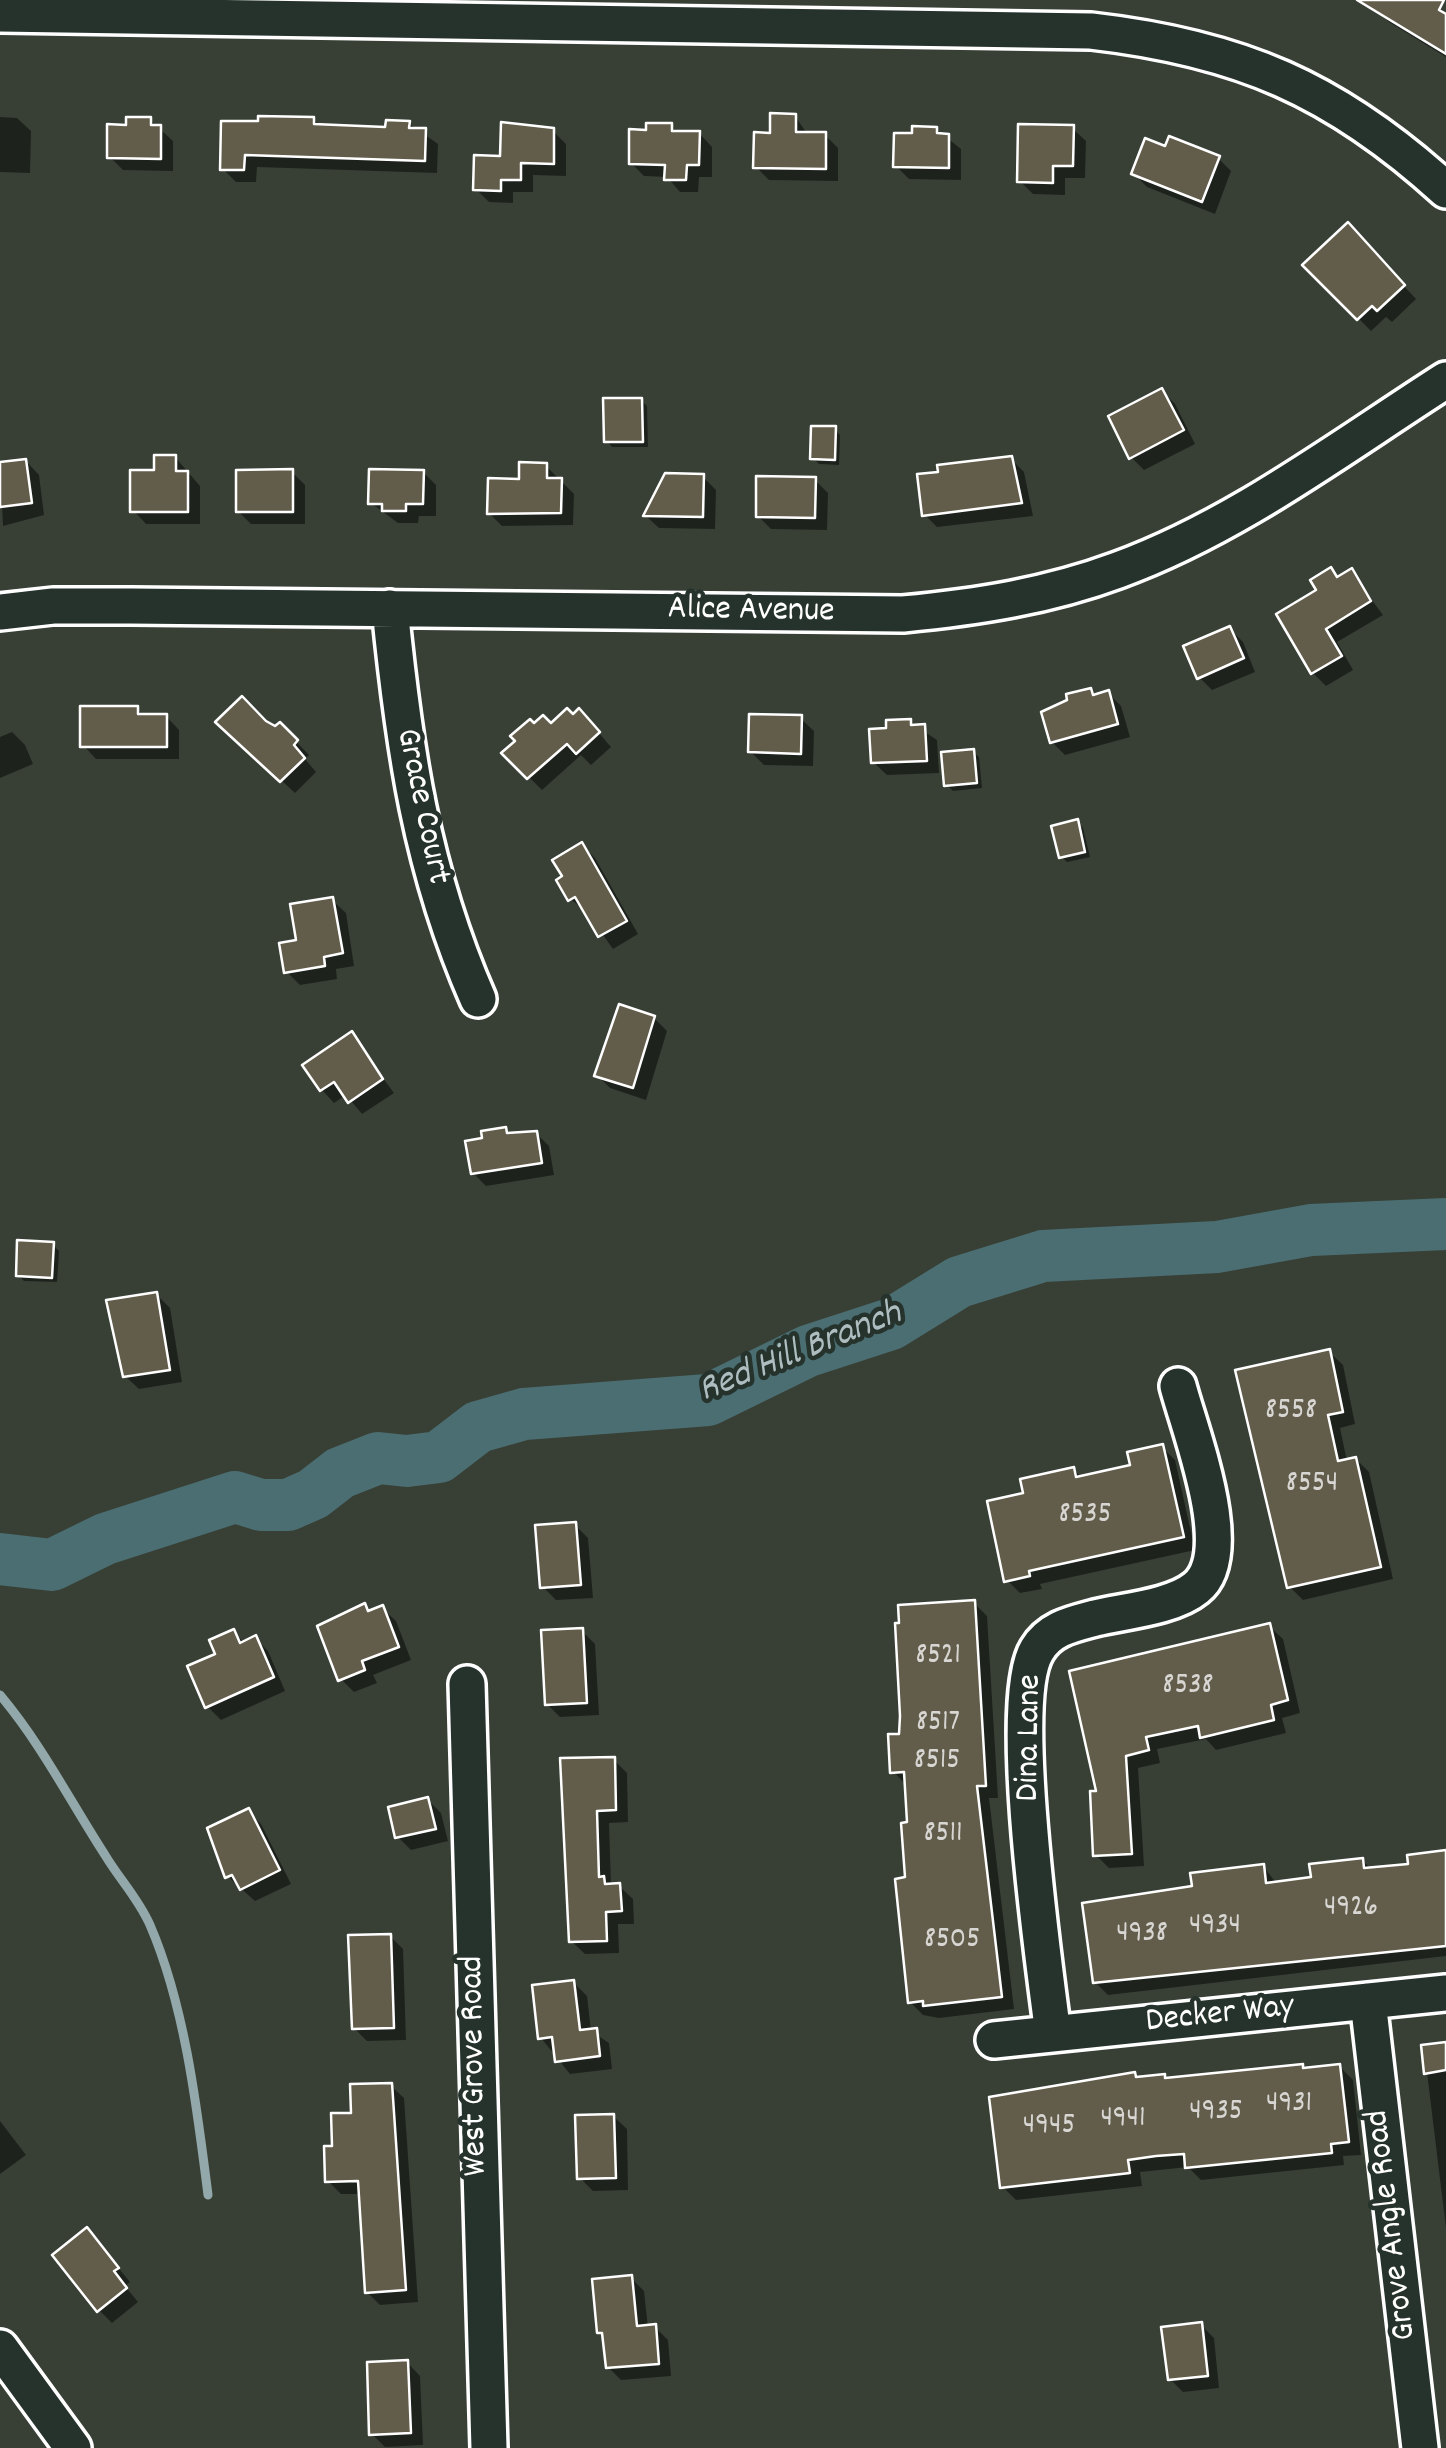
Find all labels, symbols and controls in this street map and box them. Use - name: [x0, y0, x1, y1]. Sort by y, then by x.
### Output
- street label: Alice Avenue: [667, 591, 835, 635]
- street label: Grace Court: [383, 725, 457, 889]
- water label: Red Hill Branch: [693, 1294, 909, 1416]
- house number: 8558: [1265, 1395, 1317, 1431]
- house number: 8554: [1286, 1468, 1338, 1504]
- house number: 8535: [1058, 1499, 1112, 1535]
- house number: 8521: [915, 1640, 961, 1676]
- house number: 8538: [1162, 1670, 1214, 1706]
- street label: Dina Lane: [1010, 1674, 1054, 1802]
- house number: 8517: [916, 1707, 960, 1743]
- house number: 8515: [914, 1745, 960, 1781]
- house number: 8511: [923, 1818, 963, 1854]
- house number: 4926: [1324, 1892, 1378, 1928]
- house number: 4934: [1189, 1910, 1241, 1946]
- house number: 4938: [1116, 1918, 1168, 1954]
- house number: 8505: [924, 1924, 980, 1960]
- street label: West Grove Road: [454, 1955, 500, 2177]
- street label: Decker Way: [1144, 1988, 1296, 2046]
- house number: 4931: [1266, 2088, 1312, 2124]
- house number: 4935: [1189, 2096, 1243, 2132]
- house number: 4941: [1100, 2103, 1146, 2139]
- street label: Grove Angle Road: [1359, 2107, 1429, 2343]
- house number: 4945: [1023, 2110, 1075, 2146]

